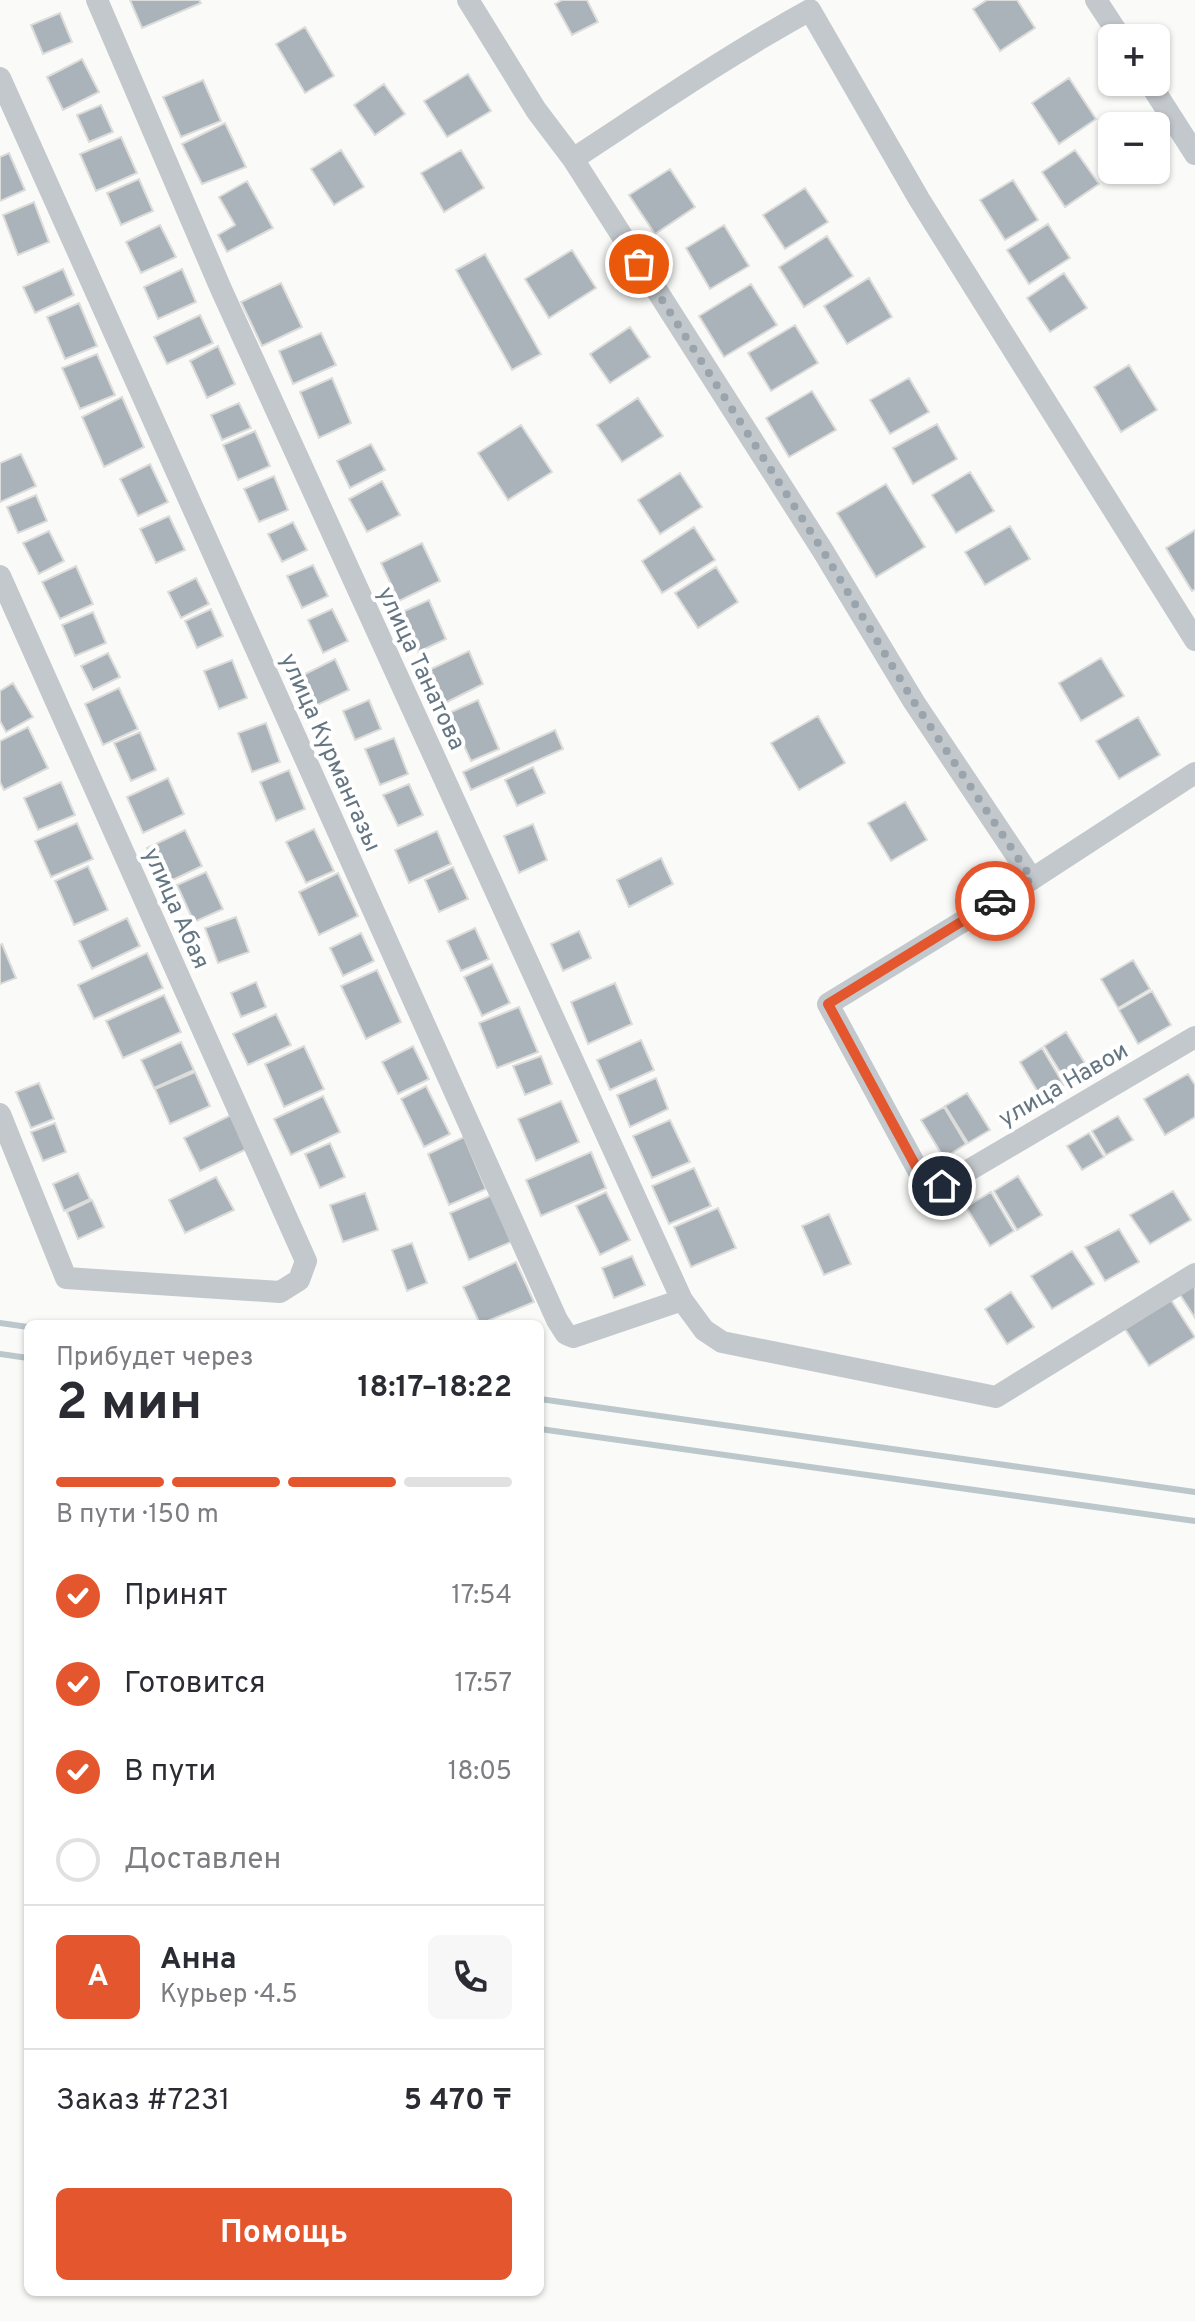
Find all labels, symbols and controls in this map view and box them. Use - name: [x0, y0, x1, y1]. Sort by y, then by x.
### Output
- map controls: [1098, 24, 1170, 184]
- button: +: [1098, 24, 1170, 96]
- button: −: [1098, 112, 1170, 184]
- pin: [605, 230, 673, 298]
- icon: bag: [617, 242, 661, 286]
- street label: улица Танатова: [369, 582, 471, 755]
- street label: улица Курмангазы: [272, 649, 386, 857]
- street label: улица Абая: [135, 844, 215, 974]
- courier: [955, 861, 1035, 941]
- icon: car: [973, 879, 1017, 923]
- street label: улица Навои: [994, 1037, 1134, 1135]
- pin: [908, 1152, 976, 1220]
- icon: home: [920, 1164, 964, 1208]
- text: Прибудет через: [56, 1342, 254, 1375]
- text: 18:17–18:22: [357, 1370, 512, 1407]
- text: 2 мин: [56, 1372, 202, 1438]
- text: В пути · 150 m: [56, 1499, 219, 1532]
- icon: check: [56, 1574, 100, 1618]
- text: Принят: [124, 1578, 228, 1615]
- text: 17:54: [451, 1580, 512, 1613]
- icon: check: [56, 1662, 100, 1706]
- text: Готовится: [124, 1666, 266, 1703]
- text: 17:57: [455, 1668, 512, 1701]
- icon: check: [56, 1750, 100, 1794]
- text: В пути: [124, 1754, 216, 1791]
- text: 18:05: [448, 1756, 512, 1789]
- text: Доставлен: [124, 1842, 281, 1879]
- button: phone: [428, 1935, 512, 2019]
- text: Анна: [160, 1942, 237, 1979]
- text: А: [87, 1959, 109, 1996]
- text: Курьер · 4.5: [160, 1979, 298, 2012]
- text: Заказ #7231: [56, 2083, 230, 2120]
- text: 5 470 ₸: [404, 2083, 512, 2120]
- button: Помощь: [56, 2188, 512, 2280]

